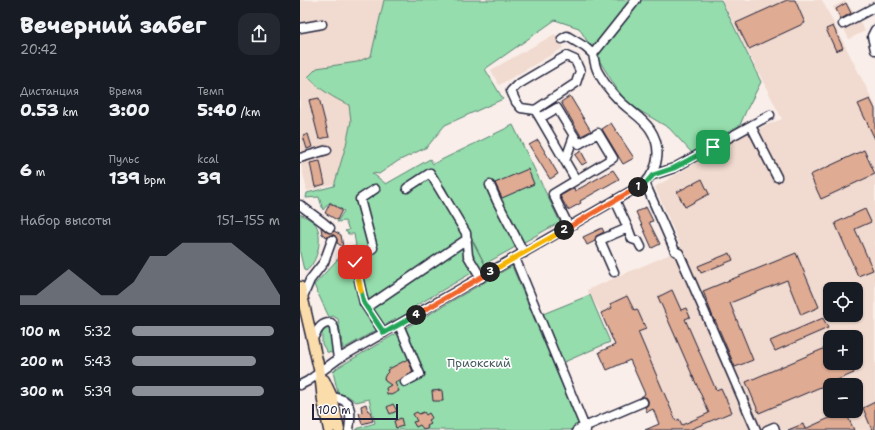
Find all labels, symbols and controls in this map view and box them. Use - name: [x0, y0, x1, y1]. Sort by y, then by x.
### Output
- text: Вечерний забег: [20, 11, 207, 40]
- button: share: [238, 13, 280, 55]
- text: 20:42: [20, 41, 58, 58]
- text: Дистанция: [20, 84, 79, 99]
- text: Время: [109, 84, 142, 99]
- text: Темп: [197, 84, 224, 99]
- text: 0.53: [20, 99, 59, 121]
- text: 3:00: [109, 99, 150, 121]
- text: 5:40: [197, 99, 237, 121]
- text: km: [59, 105, 78, 120]
- text: /km: [237, 105, 260, 120]
- pin: [696, 130, 730, 164]
- icon: arrive: [702, 136, 724, 158]
- text: Пульс: [109, 152, 140, 167]
- text: kcal: [197, 152, 219, 167]
- text: 6: [20, 159, 32, 181]
- text: m: [32, 165, 45, 180]
- text: 139: [109, 167, 140, 189]
- text: 39: [197, 167, 221, 189]
- text: bpm: [140, 173, 166, 188]
- pin: 1: [628, 177, 648, 197]
- text: 1: [635, 179, 641, 194]
- text: Набор высоты: [20, 212, 111, 229]
- text: 151–155 m: [216, 212, 280, 229]
- pin: 2: [554, 220, 574, 240]
- text: 2: [560, 222, 568, 237]
- pin: [338, 245, 372, 279]
- icon: check: [344, 251, 366, 273]
- pin: 3: [480, 262, 500, 282]
- text: 3: [486, 264, 494, 279]
- map controls: [823, 282, 863, 418]
- button: locate: [823, 282, 863, 322]
- pin: 4: [406, 305, 426, 325]
- text: 4: [412, 307, 420, 322]
- text: 100 m: [20, 323, 60, 340]
- text: 5:32: [84, 323, 112, 340]
- button: +: [823, 330, 863, 370]
- text: 200 m: [20, 353, 63, 370]
- text: 5:43: [84, 353, 112, 370]
- park label: Приокский: [447, 355, 511, 371]
- button: −: [823, 378, 863, 418]
- text: 300 m: [20, 383, 64, 400]
- text: 5:39: [84, 383, 112, 400]
- scale bar: [312, 402, 398, 421]
- text: 100 m: [318, 403, 351, 418]

